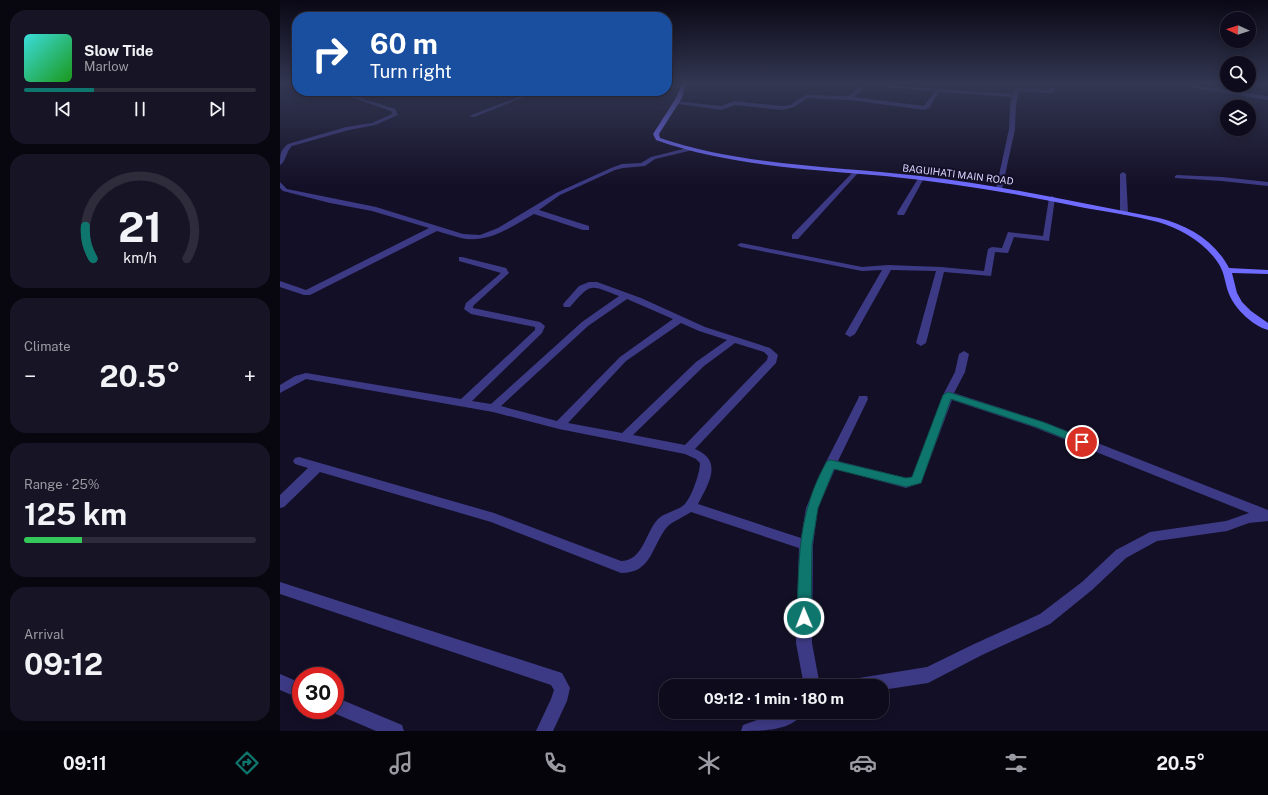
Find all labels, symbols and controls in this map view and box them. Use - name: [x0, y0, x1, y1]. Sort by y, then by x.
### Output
- north arrow: [1220, 12, 1256, 48]
- map controls: [1220, 12, 1256, 136]
- text: 60 m: [370, 27, 438, 60]
- icon: right: [304, 28, 356, 80]
- text: Slow Tide: [84, 42, 153, 59]
- button: search: [1220, 56, 1256, 92]
- text: Marlow: [84, 59, 129, 74]
- text: Turn right: [370, 61, 452, 82]
- icon: previous: [52, 98, 74, 120]
- icon: pause: [129, 98, 151, 120]
- icon: next: [206, 98, 228, 120]
- button: layers: [1220, 100, 1256, 136]
- street label: BAGUIHATI MAIN ROAD: [902, 161, 1014, 187]
- text: 21: [118, 202, 162, 251]
- text: km/h: [123, 249, 157, 266]
- text: Climate: [24, 339, 71, 354]
- text: 20.5°: [100, 358, 180, 394]
- text: −: [24, 363, 36, 389]
- text: +: [244, 363, 256, 389]
- pin: [1065, 425, 1099, 459]
- icon: arrive: [1071, 431, 1093, 453]
- text: Range · 25%: [24, 477, 100, 492]
- text: 125 km: [24, 496, 127, 532]
- position arrow: [783, 597, 825, 639]
- text: Arrival: [24, 627, 64, 642]
- text: 09:12: [24, 646, 103, 682]
- speed limit sign: 30: [292, 667, 344, 719]
- text: 09:12 · 1 min · 180 m: [704, 690, 844, 707]
- icon: directions: [233, 749, 261, 777]
- icon: music: [387, 749, 415, 777]
- icon: phone: [541, 749, 569, 777]
- icon: climate: [695, 749, 723, 777]
- icon: car: [849, 749, 877, 777]
- icon: filters: [1002, 749, 1030, 777]
- text: 09:11: [63, 753, 107, 774]
- text: 20.5°: [1156, 753, 1205, 774]

